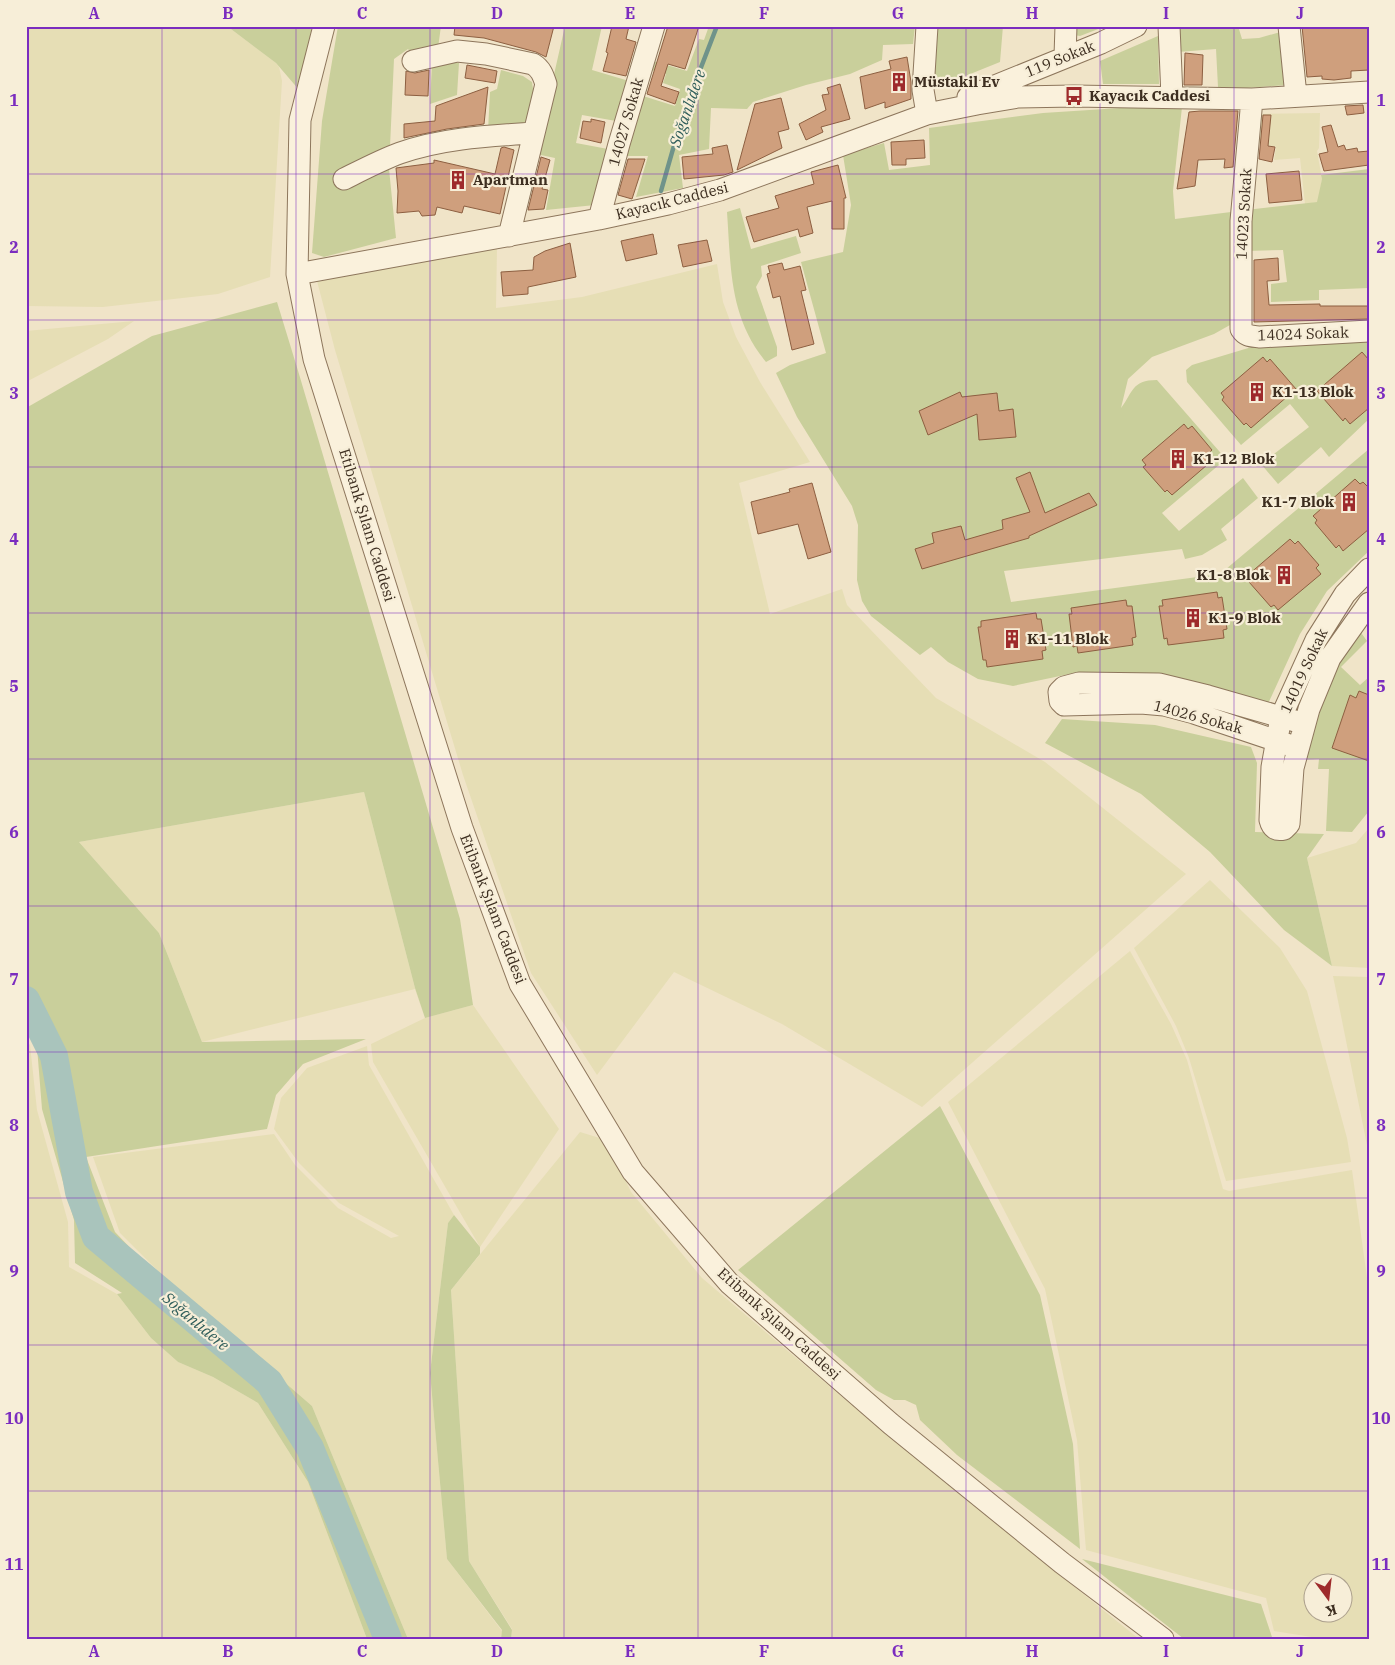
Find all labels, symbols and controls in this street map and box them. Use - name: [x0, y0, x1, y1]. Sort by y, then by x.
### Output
- text: A: [88, 3, 100, 23]
- text: B: [222, 3, 234, 23]
- text: C: [357, 3, 367, 23]
- text: D: [491, 3, 503, 23]
- text: E: [625, 3, 635, 23]
- text: F: [759, 3, 769, 23]
- text: G: [892, 3, 904, 23]
- text: H: [1026, 3, 1039, 23]
- text: I: [1163, 3, 1169, 23]
- text: J: [1296, 3, 1304, 23]
- street label: 119 Sokak: [1022, 36, 1098, 81]
- water label: Soğanlıdere: [664, 66, 710, 150]
- building icon: Müstakil Ev: [888, 71, 910, 93]
- place label: Müstakil Ev: [914, 72, 1000, 91]
- street label: 14027 Sokak: [604, 75, 647, 168]
- bus stop icon: Kayacık Caddesi: [1063, 85, 1085, 107]
- place label: Kayacık Caddesi: [1089, 86, 1210, 105]
- text: 1: [9, 90, 19, 110]
- text: 1: [1376, 90, 1386, 110]
- street label: 14023 Sokak: [1232, 168, 1255, 260]
- building icon: Apartman: [447, 169, 469, 191]
- place label: Apartman: [473, 170, 548, 189]
- street label: Kayacık Caddesi: [614, 177, 730, 224]
- text: 2: [9, 237, 19, 257]
- text: 2: [1376, 237, 1386, 257]
- street label: 14024 Sokak: [1257, 322, 1349, 345]
- building icon: K1-13 Blok: [1246, 381, 1268, 403]
- place label: K1-13 Blok: [1272, 382, 1354, 401]
- text: 3: [9, 383, 19, 403]
- text: 3: [1376, 383, 1386, 403]
- street label: Etibank Şılam Caddesi: [335, 446, 400, 604]
- building icon: K1-12 Blok: [1167, 448, 1189, 470]
- place label: K1-12 Blok: [1193, 449, 1275, 468]
- building icon: K1-7 Blok: [1338, 491, 1360, 513]
- place label: K1-7 Blok: [1262, 492, 1335, 511]
- text: 4: [9, 529, 19, 549]
- text: 4: [1376, 529, 1386, 549]
- building icon: K1-8 Blok: [1273, 564, 1295, 586]
- place label: K1-8 Blok: [1197, 565, 1270, 584]
- building icon: K1-9 Blok: [1182, 607, 1204, 629]
- place label: K1-9 Blok: [1208, 608, 1281, 627]
- street label: 14019 Sokak: [1276, 625, 1332, 716]
- building icon: K1-11 Blok: [1001, 628, 1023, 650]
- place label: K1-11 Blok: [1027, 629, 1109, 648]
- text: 5: [9, 676, 19, 696]
- text: 5: [1376, 676, 1386, 696]
- street label: 14026 Sokak: [1151, 696, 1245, 738]
- text: 6: [9, 822, 19, 842]
- text: 6: [1376, 822, 1386, 842]
- street label: Etibank Şılam Caddesi: [456, 831, 531, 987]
- text: 7: [9, 969, 19, 989]
- text: 7: [1376, 969, 1386, 989]
- text: 8: [9, 1115, 19, 1135]
- text: 8: [1376, 1115, 1386, 1135]
- text: 9: [9, 1261, 19, 1281]
- text: 9: [1376, 1261, 1386, 1281]
- street label: Etibank Şılam Caddesi: [714, 1263, 845, 1384]
- water label: Soğanlıdere: [158, 1287, 233, 1355]
- text: 10: [4, 1408, 24, 1428]
- text: 10: [1371, 1408, 1391, 1428]
- text: 11: [4, 1554, 24, 1574]
- text: 11: [1371, 1554, 1391, 1574]
- north arrow: [1302, 1572, 1352, 1622]
- text: K: [1324, 1600, 1339, 1621]
- text: A: [88, 1641, 100, 1661]
- text: B: [222, 1641, 234, 1661]
- text: C: [357, 1641, 367, 1661]
- text: D: [491, 1641, 503, 1661]
- text: E: [625, 1641, 635, 1661]
- text: F: [759, 1641, 769, 1661]
- text: G: [892, 1641, 904, 1661]
- text: H: [1026, 1641, 1039, 1661]
- text: I: [1163, 1641, 1169, 1661]
- text: J: [1296, 1641, 1304, 1661]

